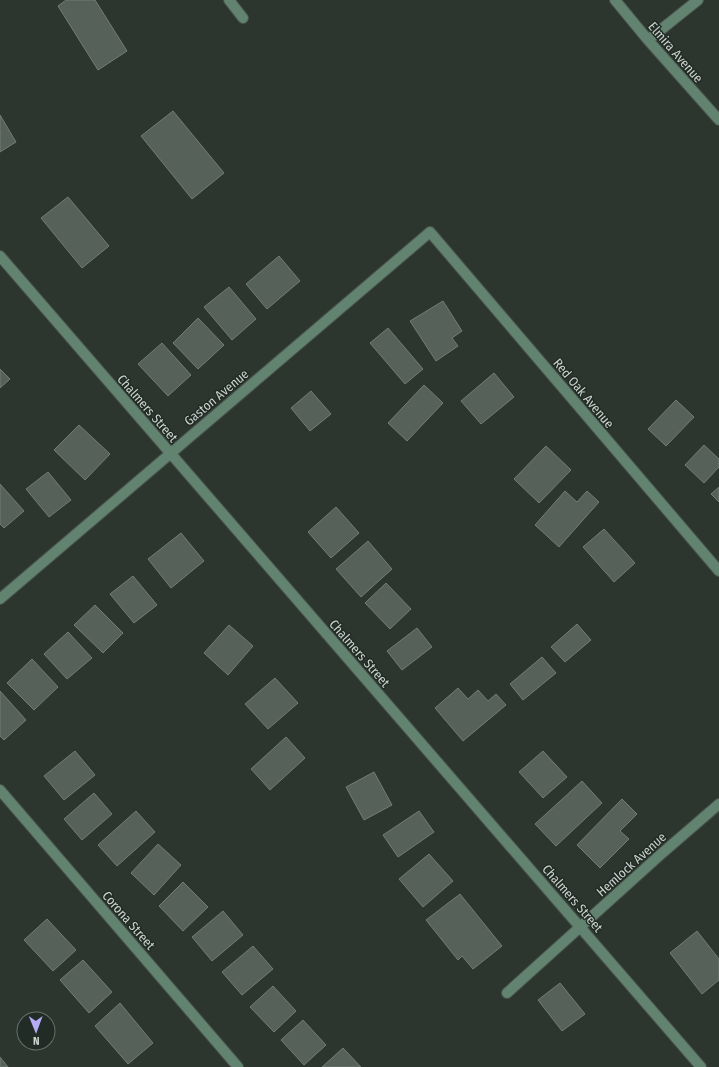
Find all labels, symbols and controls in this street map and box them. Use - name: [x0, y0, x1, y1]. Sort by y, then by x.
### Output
- street label: Elmira Avenue: [645, 19, 706, 86]
- street label: Red Oak Avenue: [550, 356, 617, 431]
- street label: Gaston Avenue: [181, 366, 251, 429]
- street label: Chalmers Street: [114, 372, 181, 446]
- street label: Chalmers Street: [326, 617, 393, 691]
- street label: Hemlock Avenue: [594, 829, 669, 899]
- street label: Chalmers Street: [539, 862, 606, 936]
- street label: Corona Street: [99, 888, 159, 953]
- north arrow: [16, 1011, 56, 1051]
- text: N: [33, 1034, 40, 1047]

